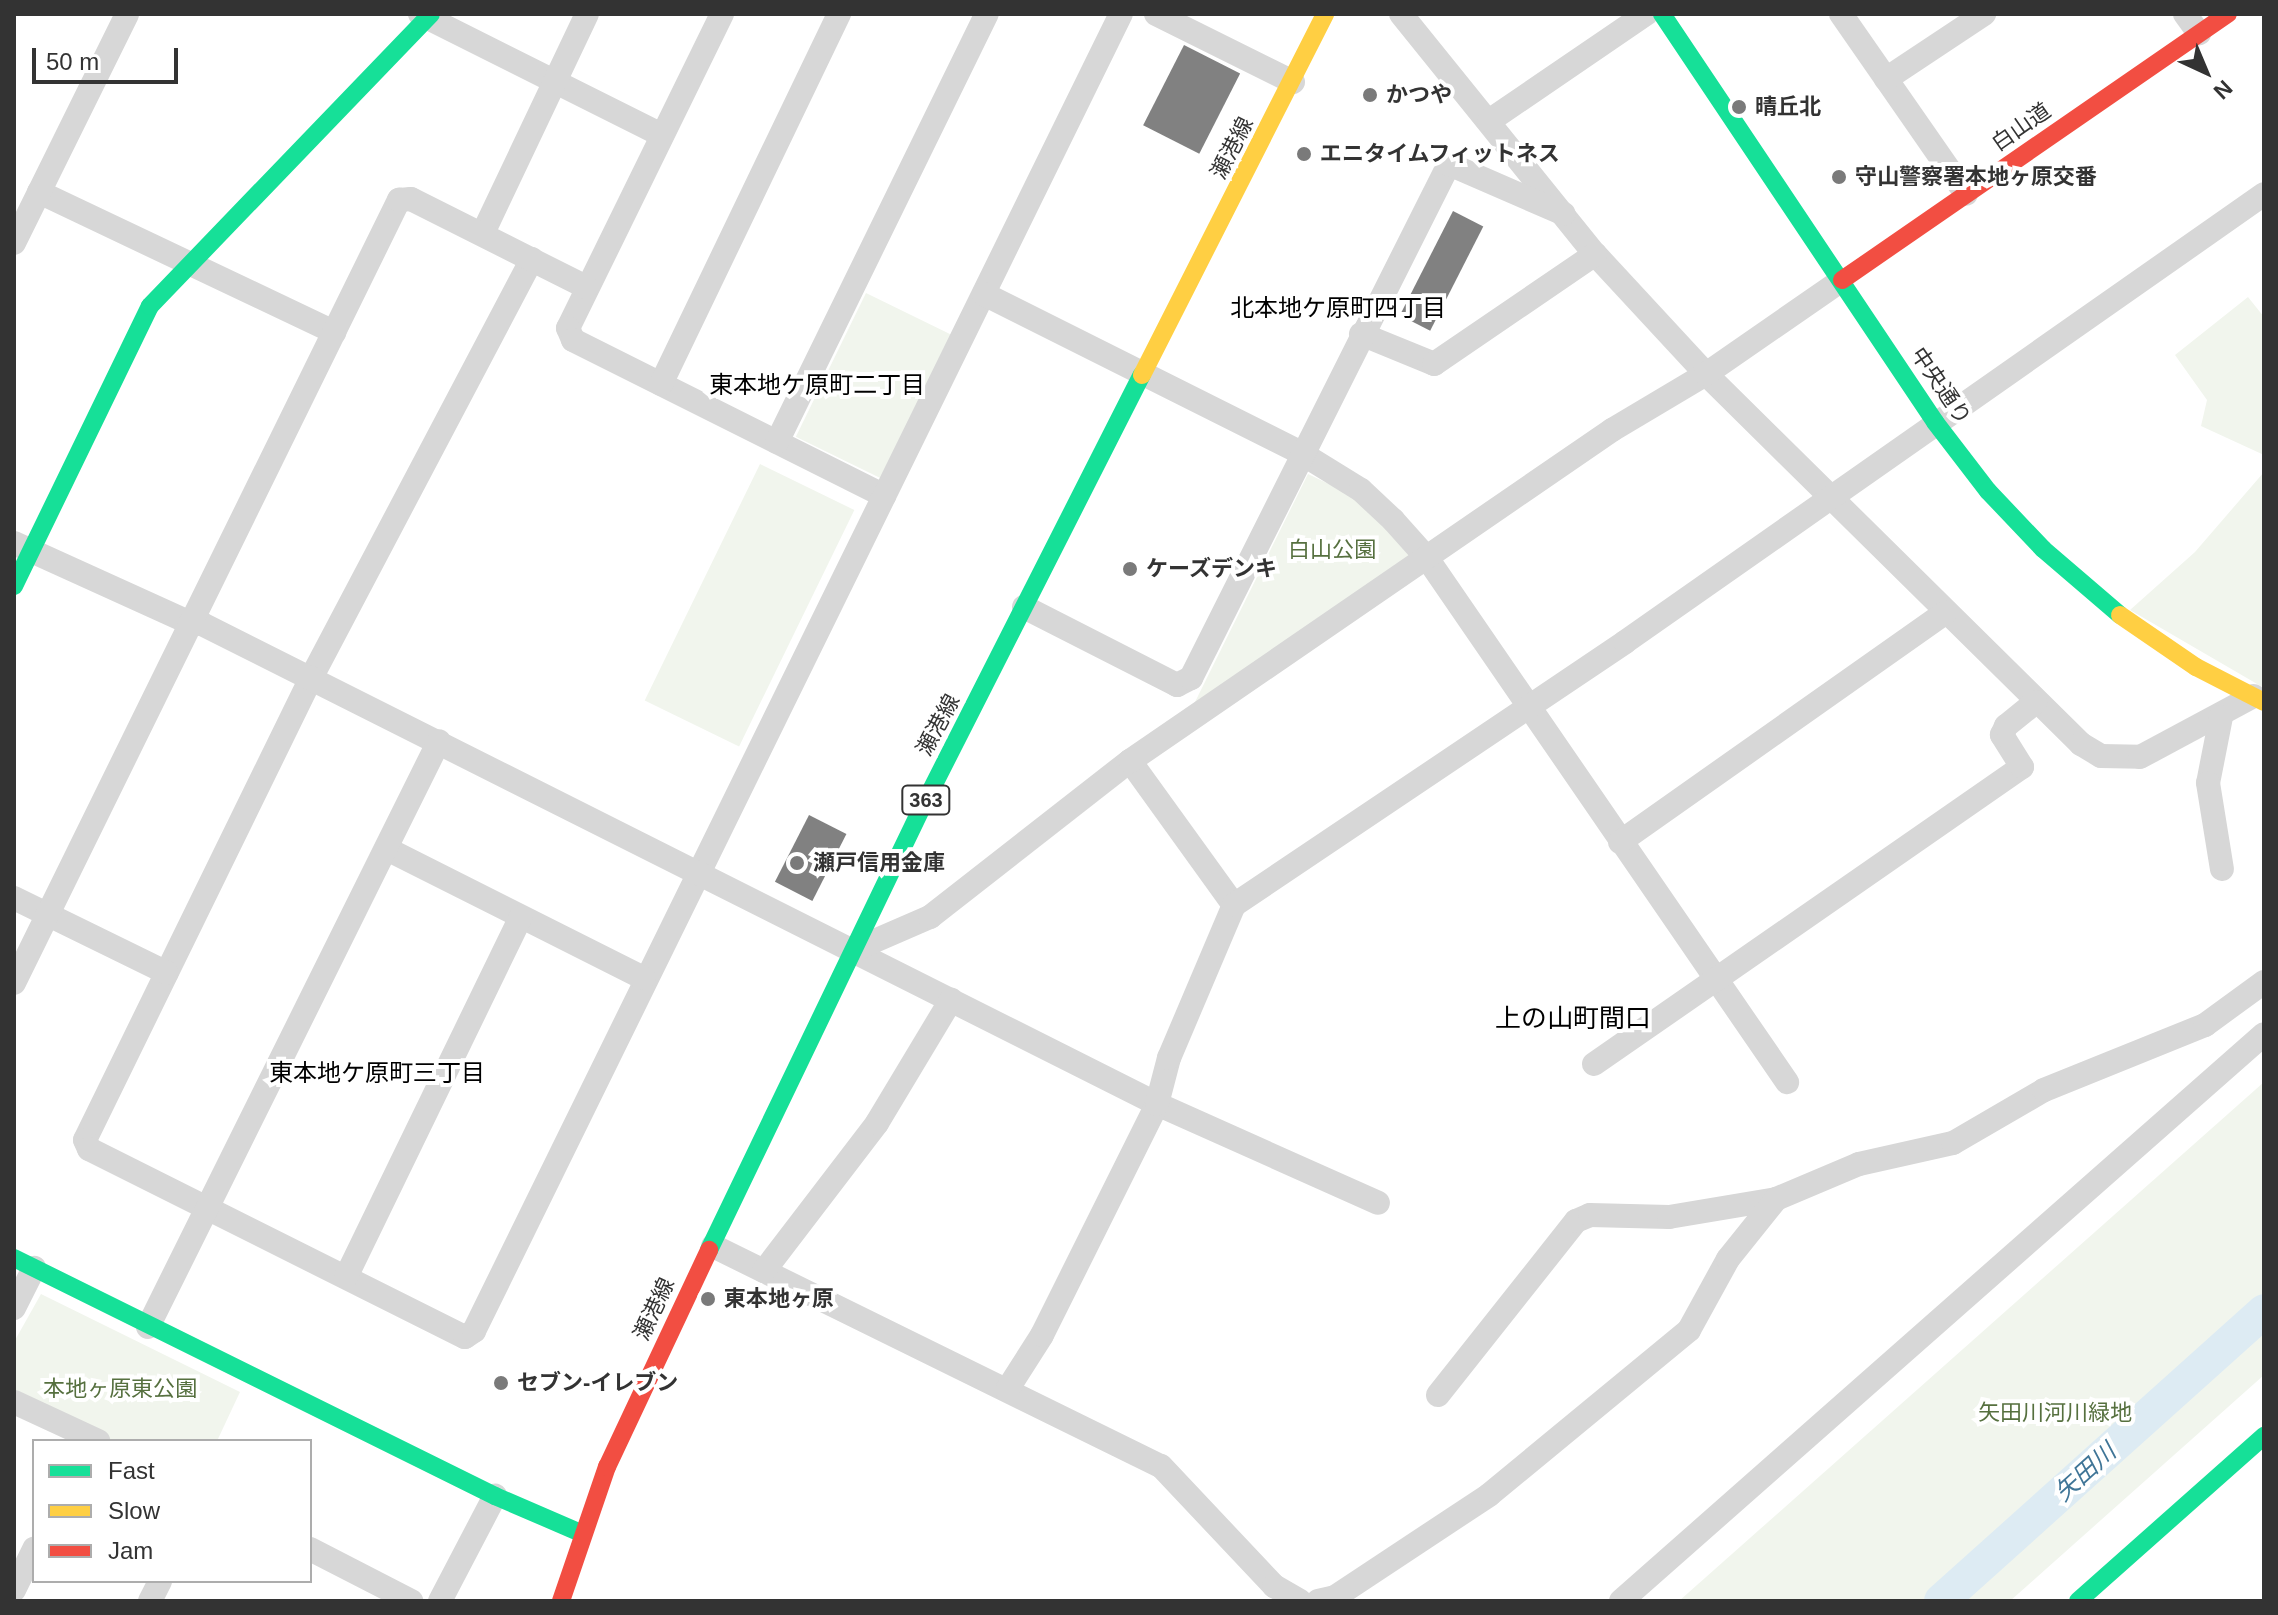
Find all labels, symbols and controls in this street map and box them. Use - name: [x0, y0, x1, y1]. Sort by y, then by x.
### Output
- scale bar: [36, 32, 182, 82]
- north arrow: [2166, 32, 2246, 112]
- text: 50 m: [46, 48, 99, 75]
- text: N: [2209, 75, 2237, 104]
- place label: かつや: [1386, 82, 1452, 108]
- marker: かつや: [1361, 86, 1379, 104]
- place label: 晴丘北: [1755, 94, 1821, 120]
- street label: 白山道: [1986, 97, 2056, 157]
- marker: 晴丘北: [1730, 98, 1748, 116]
- street label: 瀬港線: [1205, 113, 1259, 183]
- place label: エニタイムフィットネス: [1320, 141, 1562, 167]
- marker: エニタイムフィットネス: [1295, 145, 1313, 163]
- place label: 守山警察署本地ヶ原交番: [1855, 164, 2097, 190]
- marker: 守山警察署本地ヶ原交番: [1830, 168, 1848, 186]
- district label: 北本地ケ原町四丁目: [1230, 294, 1446, 322]
- street label: 中央通り: [1905, 342, 1977, 430]
- district label: 東本地ケ原町二丁目: [709, 371, 925, 399]
- park label: 白山公園: [1288, 537, 1376, 563]
- place label: ケーズデンキ: [1146, 556, 1278, 582]
- marker: ケーズデンキ: [1121, 560, 1139, 578]
- street label: 瀬港線: [911, 690, 965, 760]
- road number: 363: [900, 784, 952, 816]
- place label: 瀬戸信用金庫: [813, 850, 945, 876]
- marker: 瀬戸信用金庫: [788, 854, 806, 872]
- district label: 上の山町間口: [1495, 1003, 1651, 1035]
- district label: 東本地ケ原町三丁目: [269, 1059, 485, 1087]
- street label: 瀬港線: [628, 1274, 680, 1344]
- place label: 東本地ヶ原: [724, 1286, 834, 1312]
- marker: 東本地ヶ原: [699, 1290, 717, 1308]
- place label: セブン-イレブン: [517, 1370, 678, 1396]
- marker: セブン-イレブン: [492, 1374, 510, 1392]
- park label: 本地ヶ原東公園: [43, 1376, 197, 1402]
- park label: 矢田川河川緑地: [1978, 1400, 2132, 1426]
- water label: 矢田川: [2049, 1437, 2121, 1507]
- legend: [32, 1439, 312, 1583]
- text: Fast: [108, 1457, 155, 1484]
- text: Slow: [108, 1497, 160, 1524]
- text: Jam: [108, 1537, 153, 1564]

